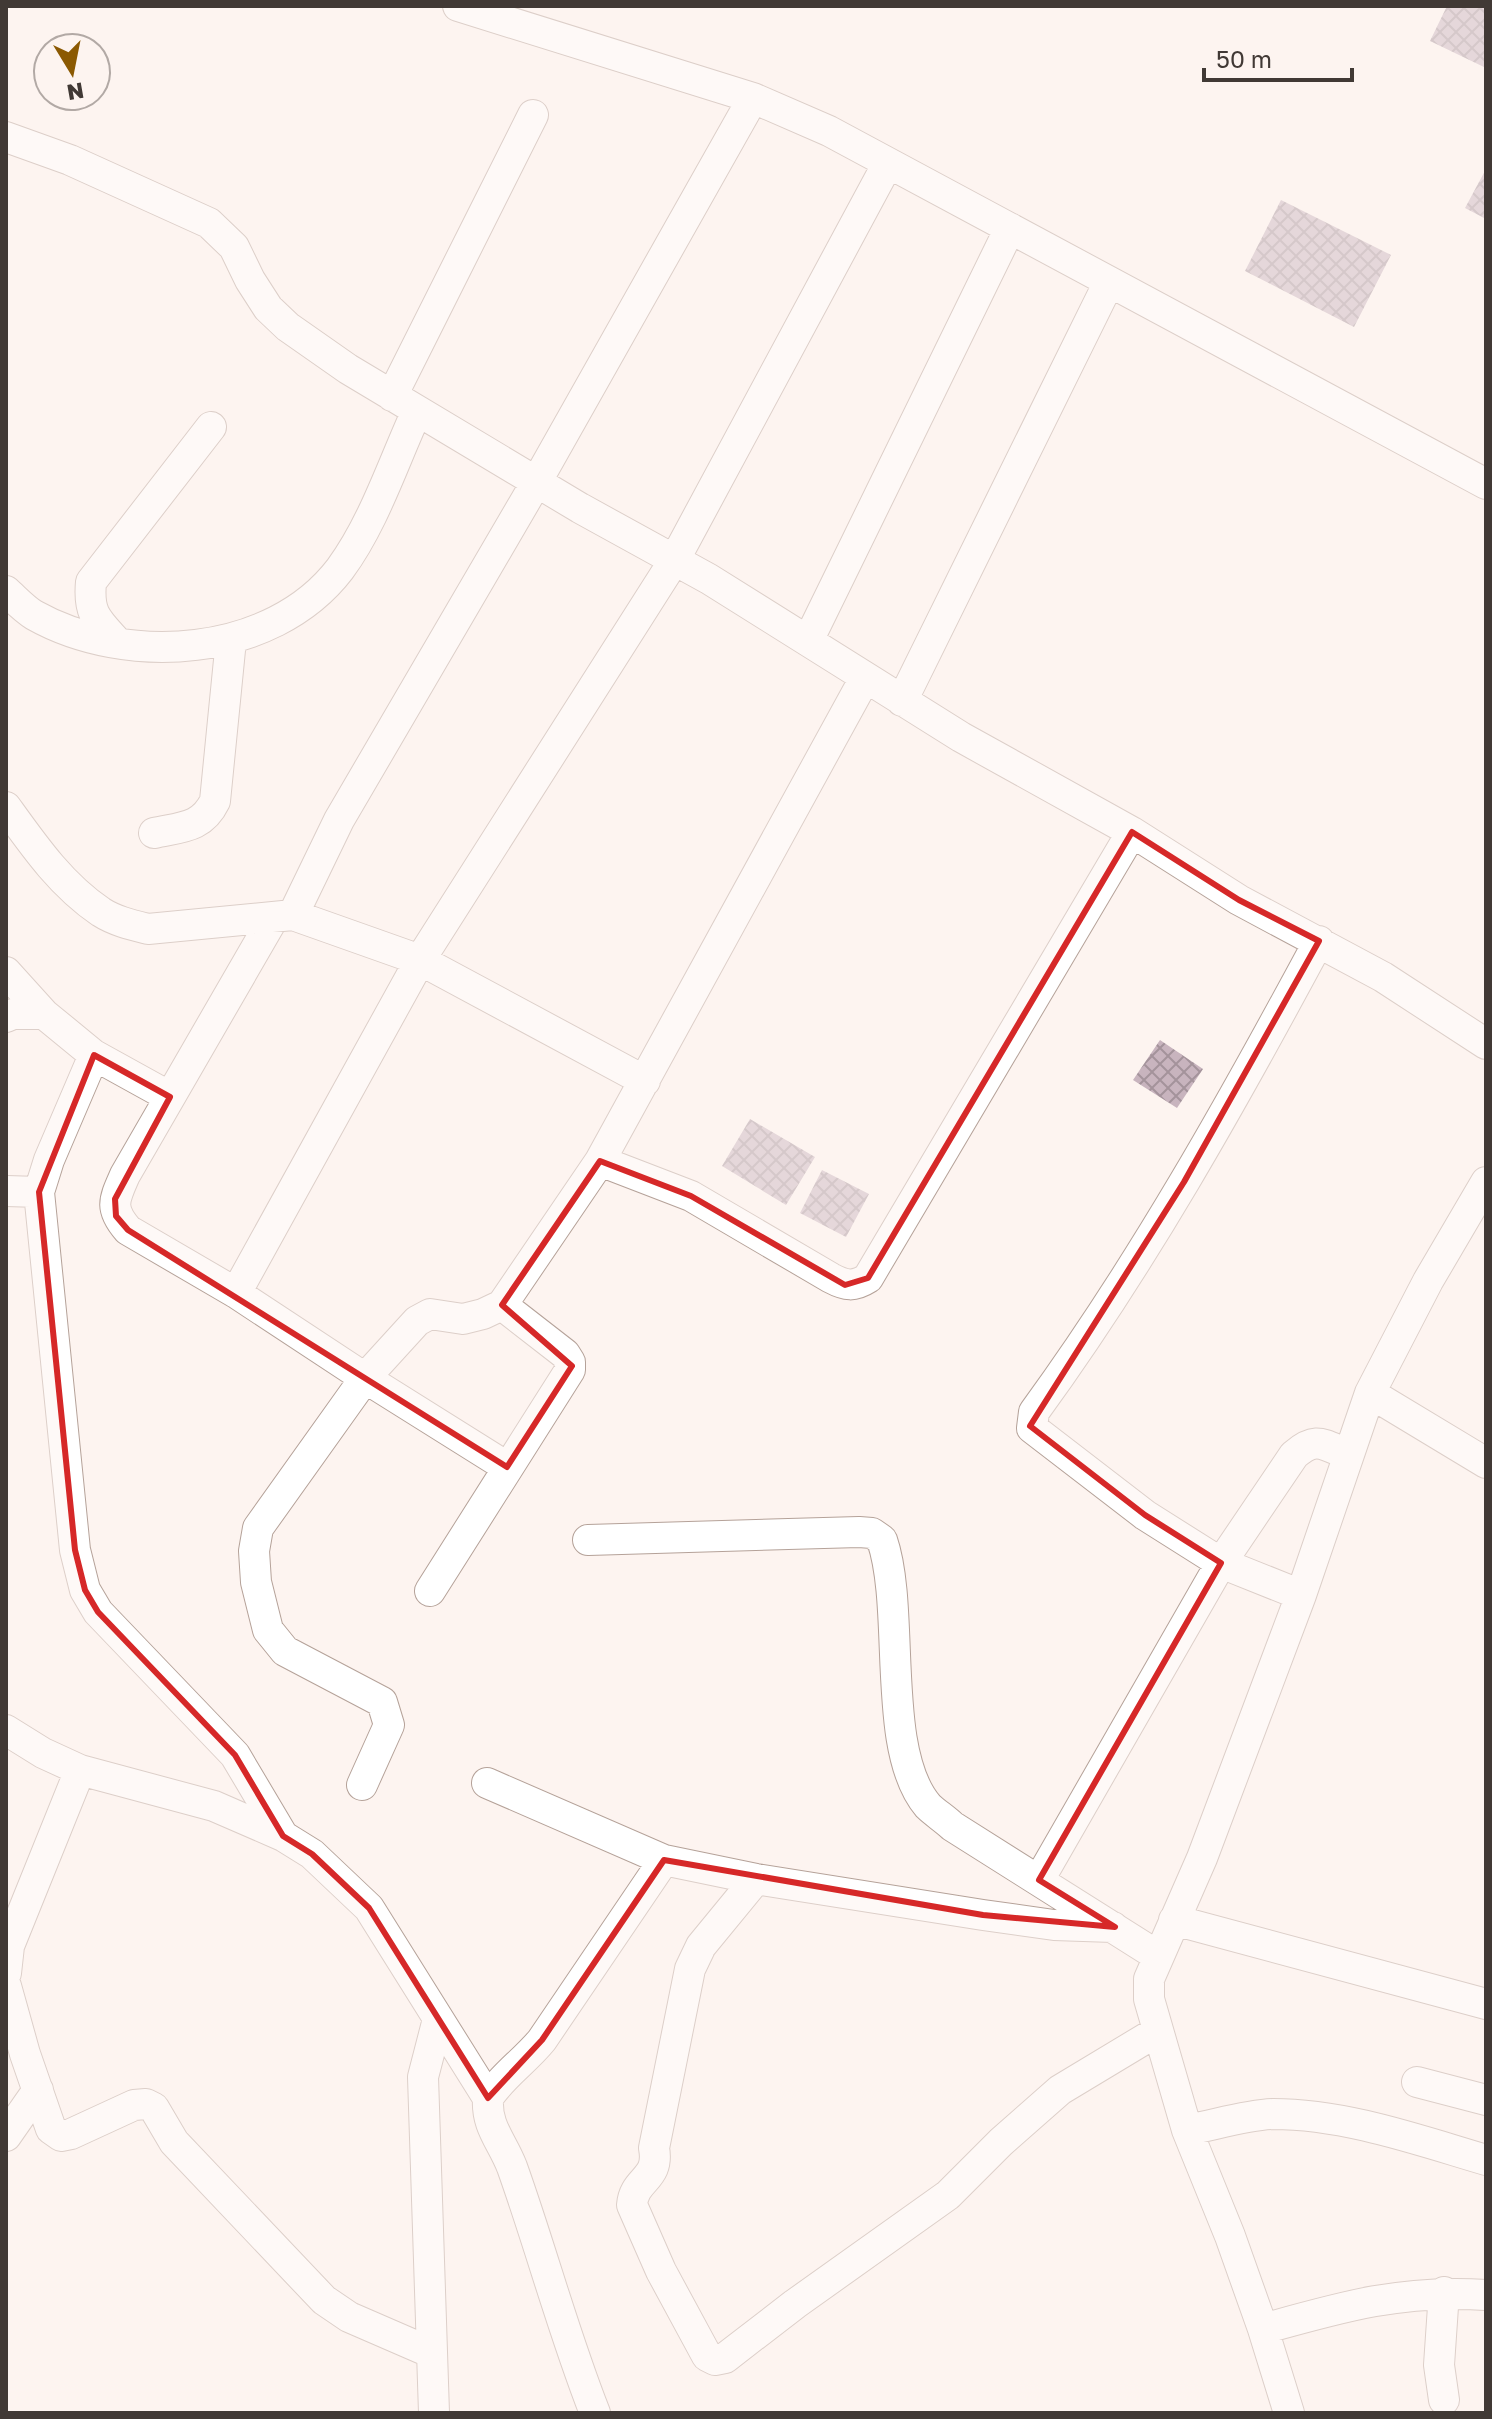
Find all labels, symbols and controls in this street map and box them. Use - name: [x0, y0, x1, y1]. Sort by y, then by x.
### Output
- north arrow: [32, 32, 112, 112]
- scale bar: [1204, 32, 1352, 82]
- text: 50 m: [1216, 44, 1272, 73]
- text: N: [65, 77, 86, 107]

